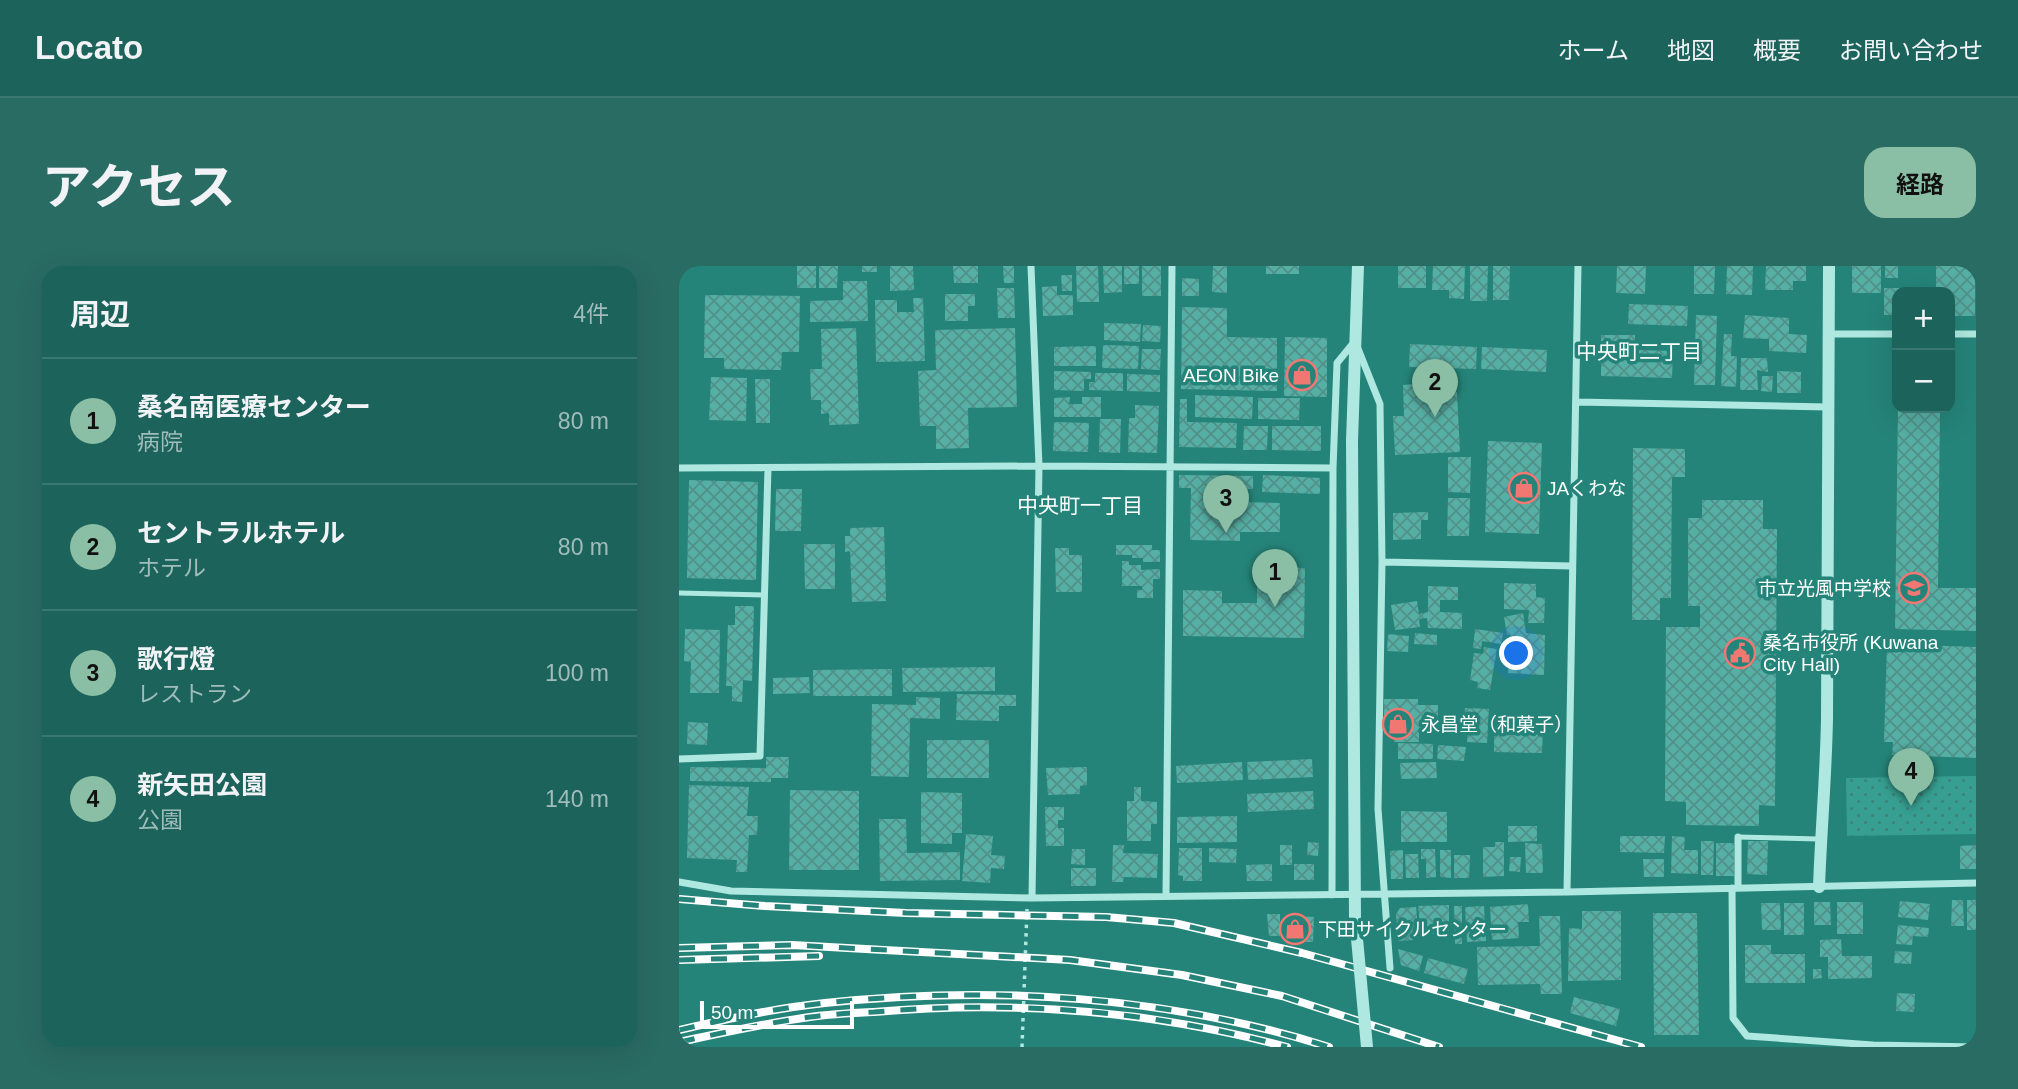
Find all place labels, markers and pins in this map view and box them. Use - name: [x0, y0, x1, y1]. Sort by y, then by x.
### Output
- shop icon: AEON Bike: [1285, 358, 1319, 392]
- pin: 2: [1412, 359, 1458, 417]
- place label: AEON Bike: [1183, 365, 1279, 386]
- shop icon: JAくわな: [1507, 471, 1541, 505]
- pin: 3: [1203, 475, 1249, 533]
- place label: JAくわな: [1547, 478, 1626, 499]
- pin: 1: [1252, 549, 1298, 607]
- school or university icon: 市立光風中学校: [1897, 571, 1931, 605]
- place label: 市立光風中学校: [1758, 578, 1891, 599]
- place label: 桑名市役所 (Kuwana City Hall): [1763, 632, 1939, 675]
- public building icon: 桑名市役所 (Kuwana City Hall): [1723, 636, 1757, 670]
- shop icon: 永昌堂（和菓子）: [1381, 707, 1415, 741]
- place label: 永昌堂（和菓子）: [1421, 714, 1573, 735]
- pin: 4: [1888, 748, 1934, 806]
- shop icon: 下田サイクルセンター: [1278, 912, 1312, 946]
- place label: 下田サイクルセンター: [1318, 919, 1507, 940]

